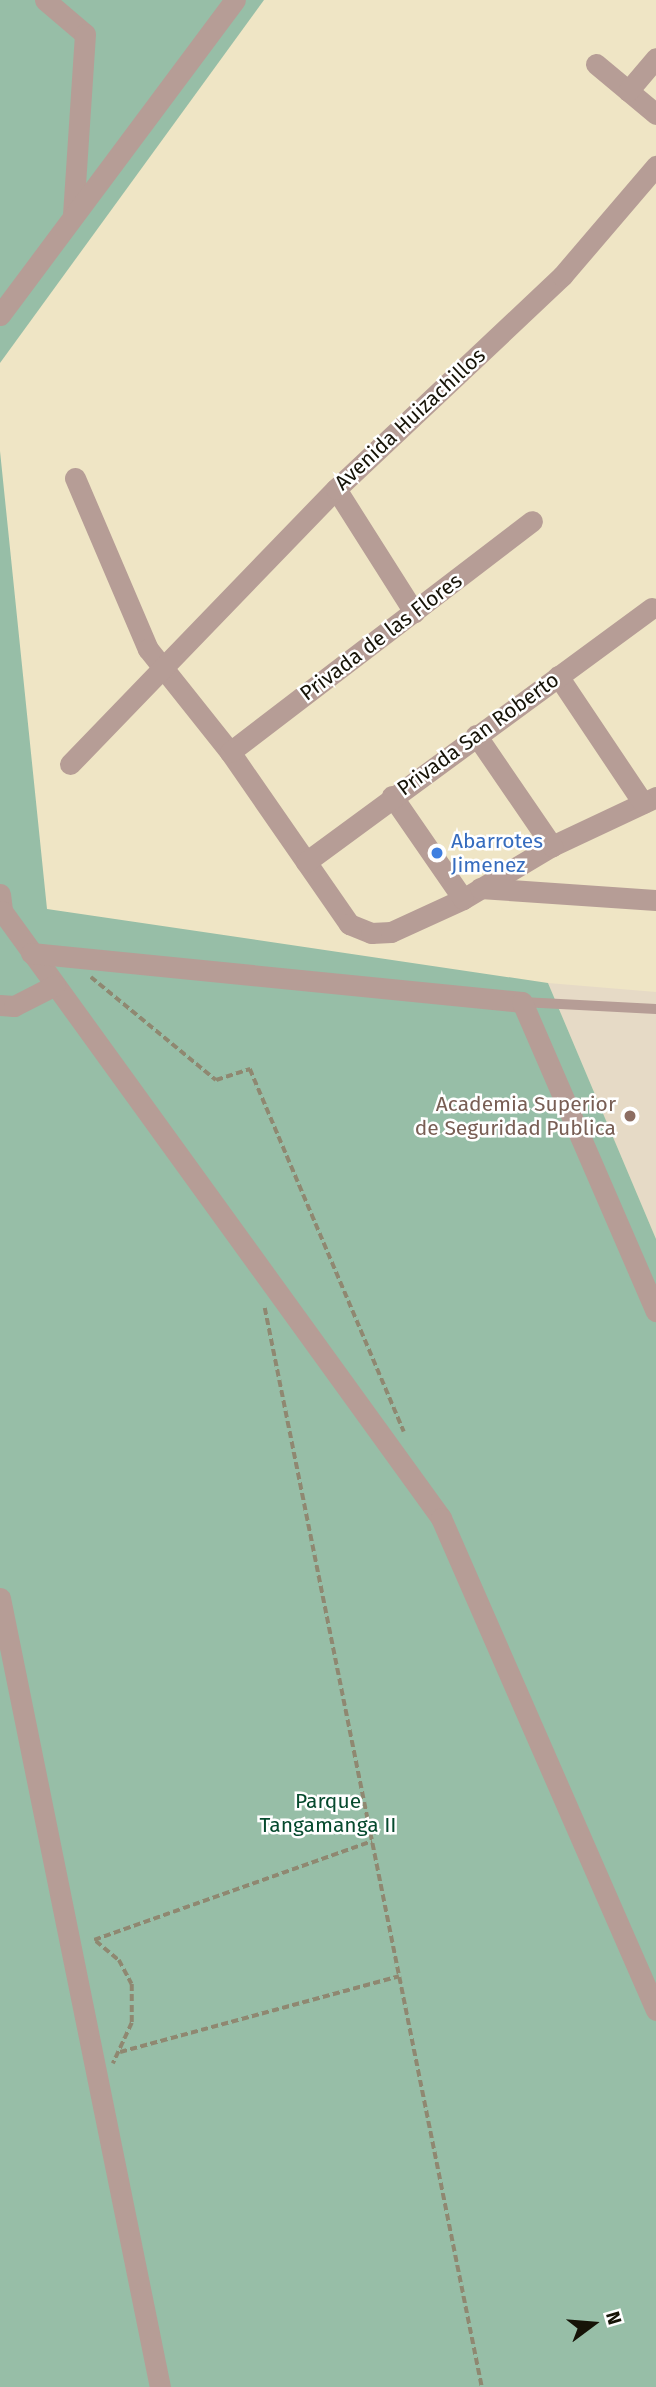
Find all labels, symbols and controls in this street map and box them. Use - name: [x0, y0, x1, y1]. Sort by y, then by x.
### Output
- street label: Avenida Huizachillos: [329, 343, 491, 495]
- street label: Privada de las Flores: [295, 568, 467, 706]
- street label: Privada San Roberto: [392, 667, 564, 801]
- place label: Abarrotes Jimenez: [451, 828, 543, 878]
- marker: Abarrotes Jimenez: [429, 845, 445, 861]
- place label: Academia Superior de Seguridad Publica: [415, 1091, 616, 1141]
- marker: Academia Superior de Seguridad Publica: [622, 1108, 638, 1124]
- park label: Parque Tangamanga II: [259, 1788, 397, 1838]
- north arrow: [558, 2289, 628, 2359]
- text: N: [601, 2309, 626, 2327]

